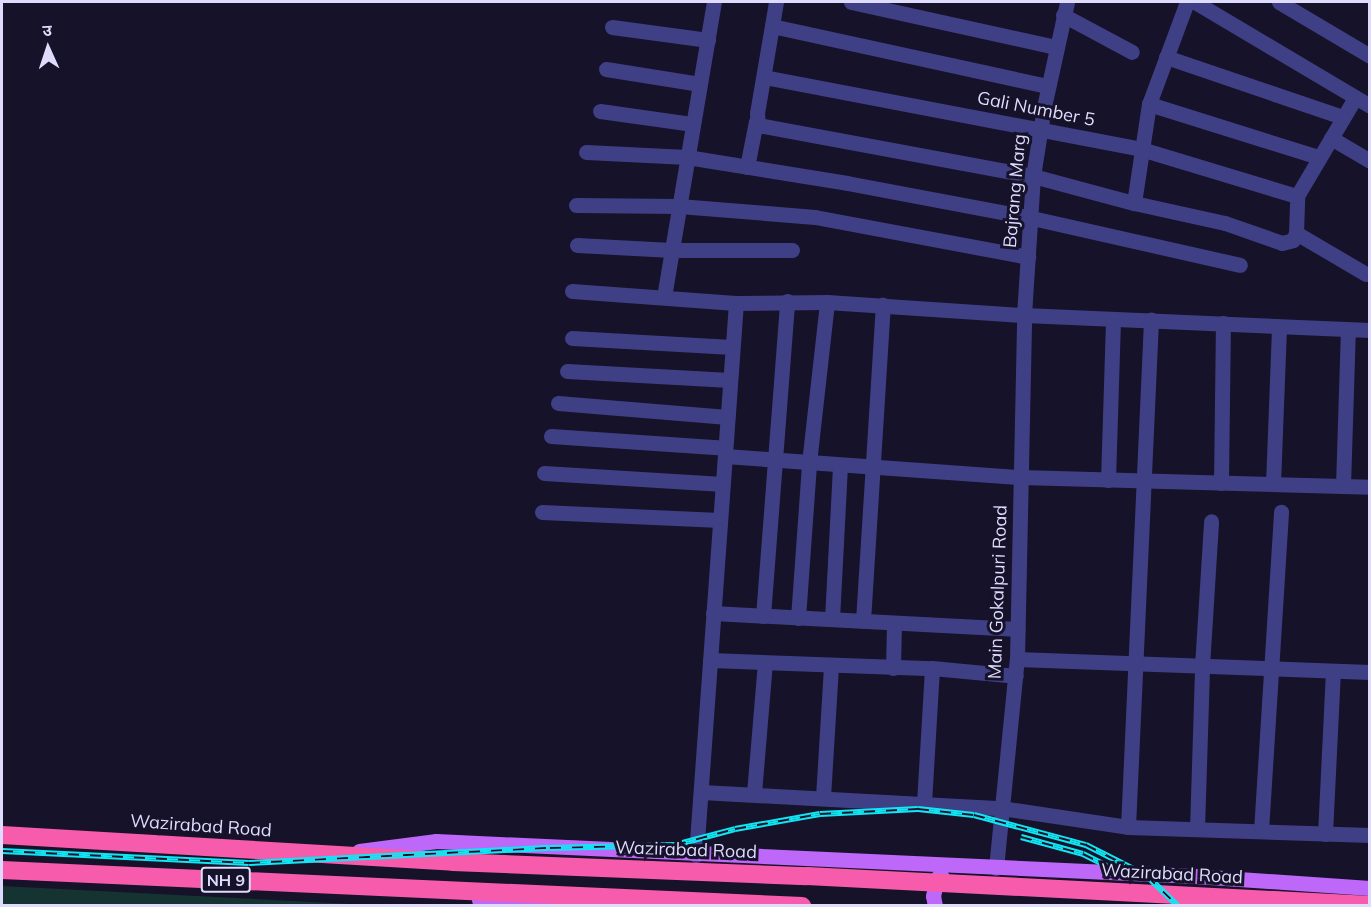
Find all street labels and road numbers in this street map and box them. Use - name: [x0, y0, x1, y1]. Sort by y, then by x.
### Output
- street label: Gali Number 5: [975, 87, 1097, 131]
- street label: Bajrang Marg: [999, 133, 1031, 249]
- street label: Main Gokalpuri Road: [984, 505, 1012, 679]
- street label: Wazirabad Road: [129, 810, 273, 842]
- street label: Wazirabad Road: [615, 837, 757, 863]
- street label: Wazirabad Road: [1101, 860, 1243, 888]
- road number: NH 9: [200, 867, 252, 893]

